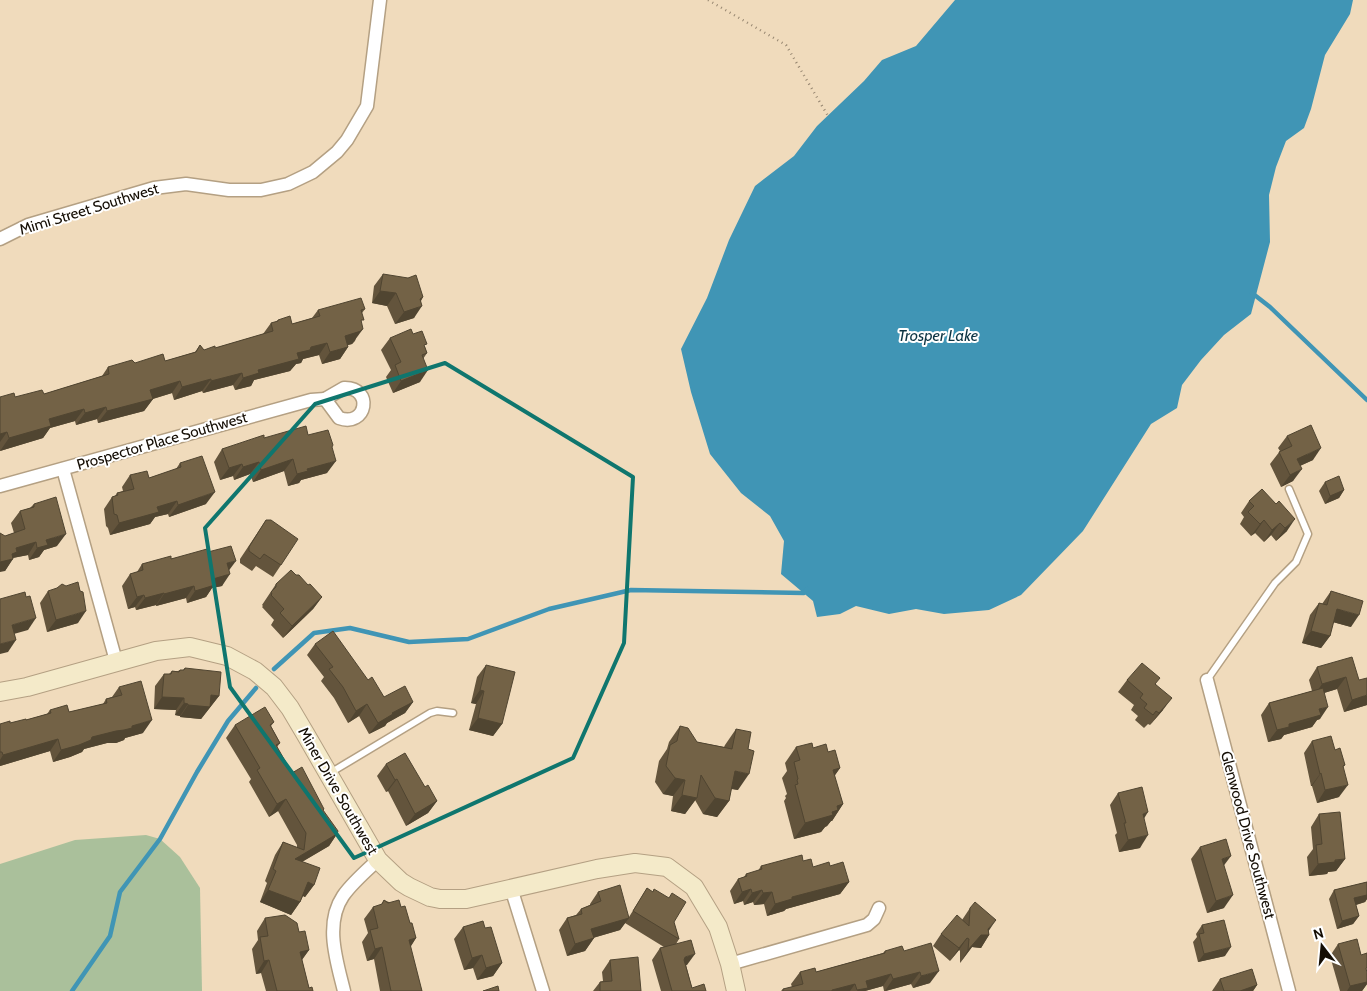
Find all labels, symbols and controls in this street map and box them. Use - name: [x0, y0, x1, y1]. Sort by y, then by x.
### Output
- street label: Mimi Street Southwest: [17, 179, 161, 239]
- water label: Trosper Lake: [898, 326, 978, 345]
- street label: Prospector Place Southwest: [75, 408, 249, 474]
- street label: Miner Drive Southwest: [294, 724, 382, 858]
- street label: Glenwood Drive Southwest: [1217, 749, 1279, 921]
- north arrow: [1297, 921, 1347, 971]
- text: N: [1311, 923, 1326, 944]

